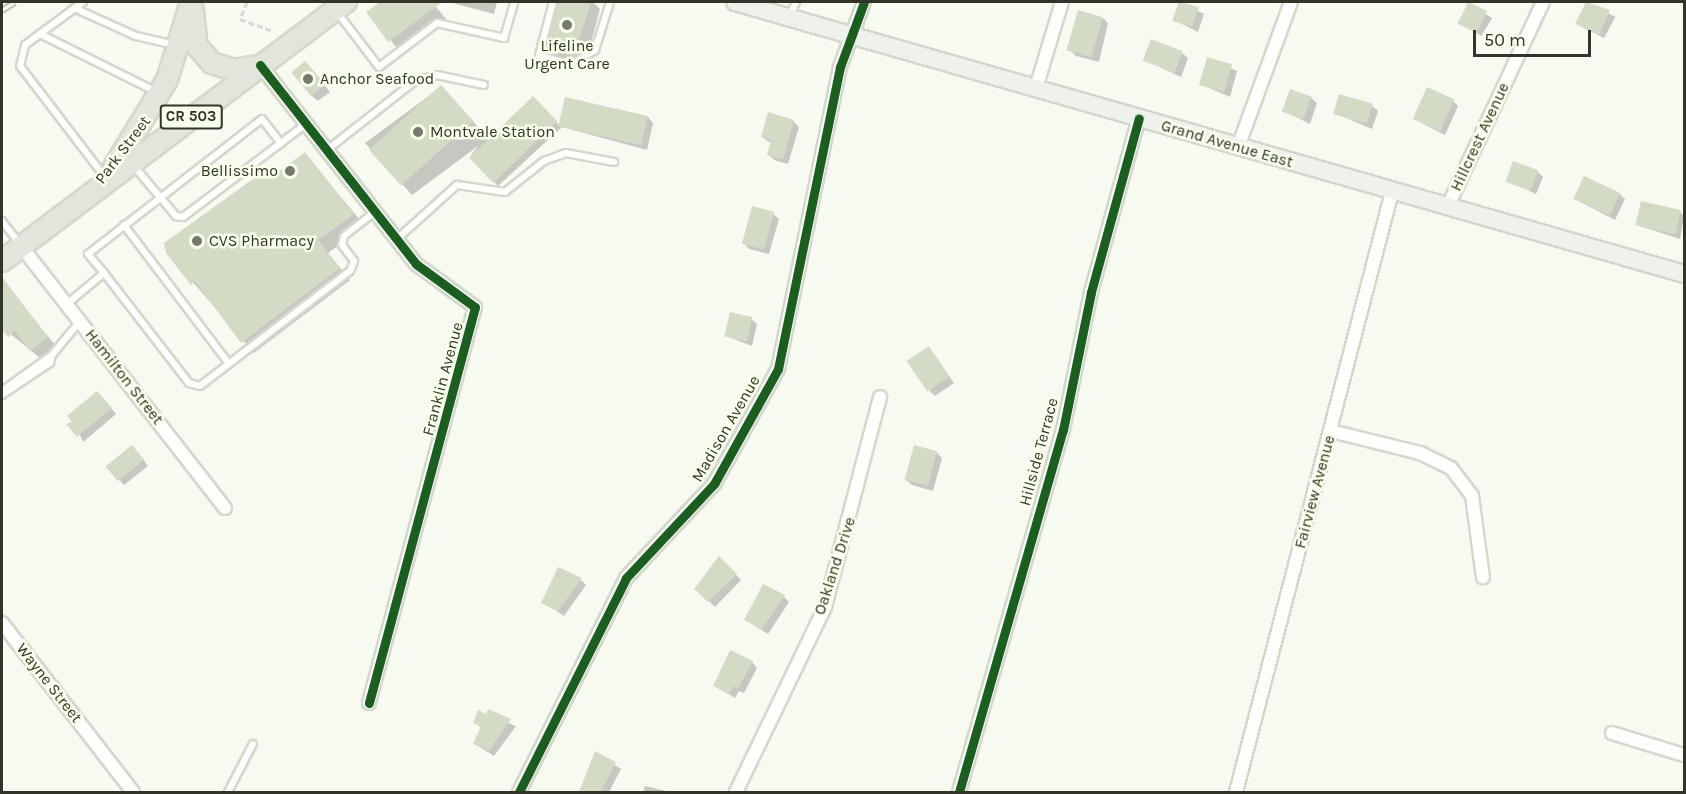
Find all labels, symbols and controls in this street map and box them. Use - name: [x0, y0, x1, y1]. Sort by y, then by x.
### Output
- marker: Lifeline Urgent Care: [558, 16, 576, 34]
- scale bar: [1476, 18, 1594, 56]
- text: 50 m: [1484, 29, 1526, 51]
- place label: Lifeline Urgent Care: [524, 36, 610, 74]
- place label: Anchor Seafood: [320, 69, 434, 89]
- marker: Anchor Seafood: [301, 72, 315, 86]
- street label: Hillcrest Avenue: [1446, 80, 1514, 194]
- road number: CR 503: [160, 105, 222, 129]
- street label: Park Street: [91, 112, 155, 188]
- street label: Grand Avenue East: [1159, 116, 1295, 172]
- place label: Montvale Station: [430, 122, 555, 142]
- marker: Montvale Station: [411, 125, 425, 139]
- place label: Bellissimo: [201, 161, 278, 181]
- marker: Bellissimo: [283, 164, 297, 178]
- place label: CVS Pharmacy: [209, 231, 314, 251]
- marker: CVS Pharmacy: [190, 234, 204, 248]
- street label: Franklin Avenue: [419, 320, 467, 438]
- street label: Hamilton Street: [81, 325, 167, 429]
- street label: Madison Avenue: [688, 372, 764, 486]
- street label: Hillside Terrace: [1015, 396, 1063, 508]
- street label: Fairview Avenue: [1291, 433, 1339, 551]
- street label: Oakland Drive: [810, 515, 860, 617]
- street label: Wayne Street: [12, 639, 86, 727]

